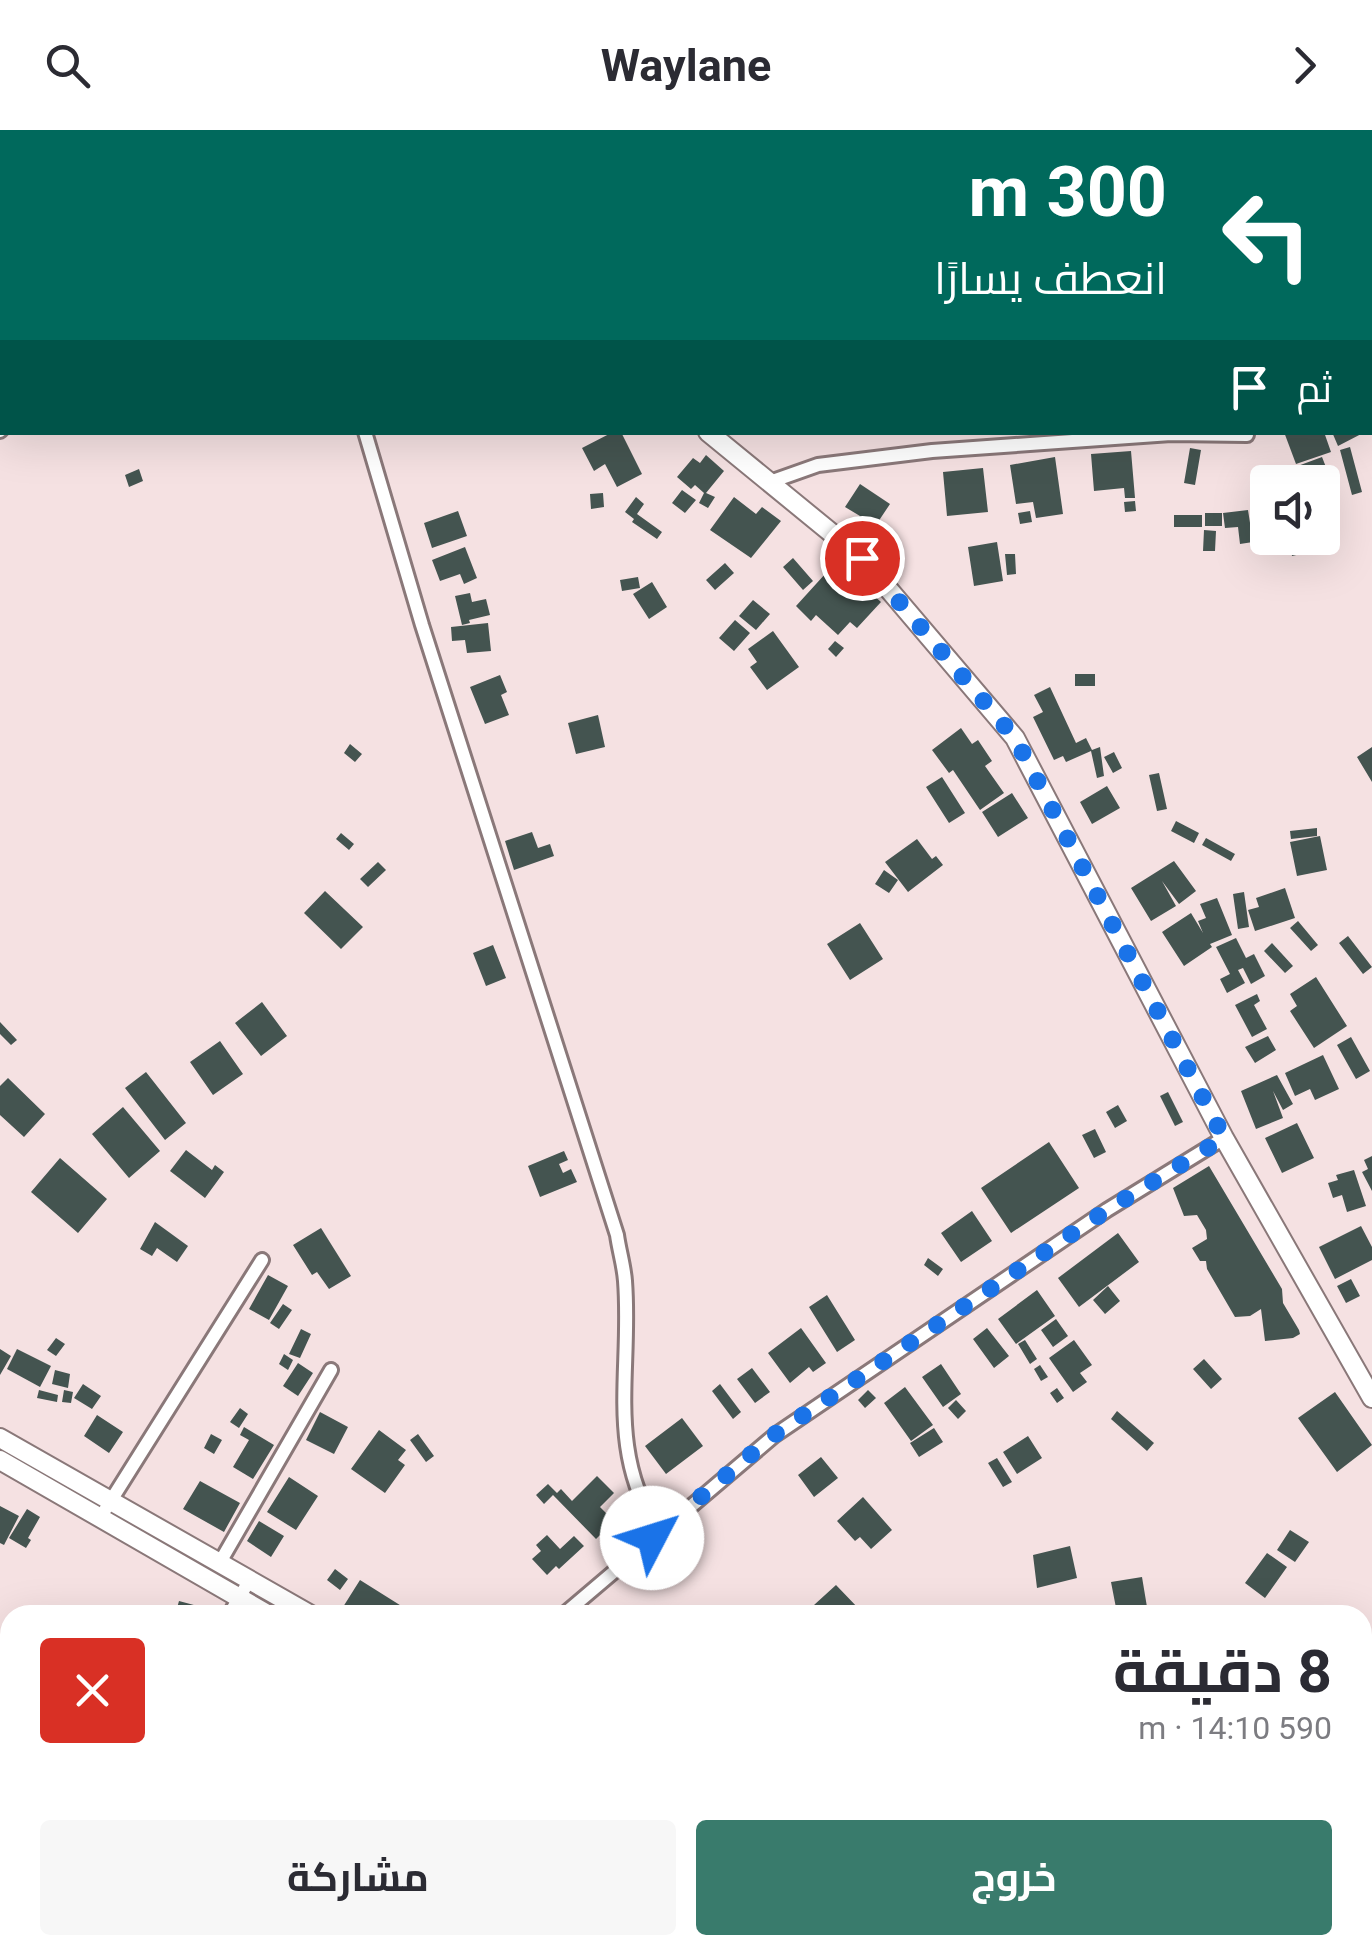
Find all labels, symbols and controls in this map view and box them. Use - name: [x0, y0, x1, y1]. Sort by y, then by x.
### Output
- icon: search: [40, 38, 95, 93]
- icon: forward: [1277, 38, 1332, 93]
- text: Waylane: [601, 39, 771, 92]
- text: 300 m: [968, 151, 1167, 233]
- icon: left: [1202, 170, 1332, 300]
- text: انعطف يسارًا: [934, 252, 1167, 305]
- icon: arrive: [1222, 360, 1277, 415]
- text: ثم: [1297, 367, 1332, 411]
- map controls: [1250, 465, 1340, 555]
- button: sound: [1250, 465, 1340, 555]
- pin: [820, 516, 905, 601]
- icon: arrive: [835, 531, 890, 586]
- position arrow: [600, 1486, 704, 1590]
- text: 8 دقيقة: [1113, 1636, 1332, 1707]
- button: close: [40, 1638, 145, 1743]
- text: 590 m · 14:10: [1138, 1709, 1332, 1747]
- button: مشاركة: [40, 1820, 676, 1935]
- button: خروج: [696, 1820, 1332, 1935]

